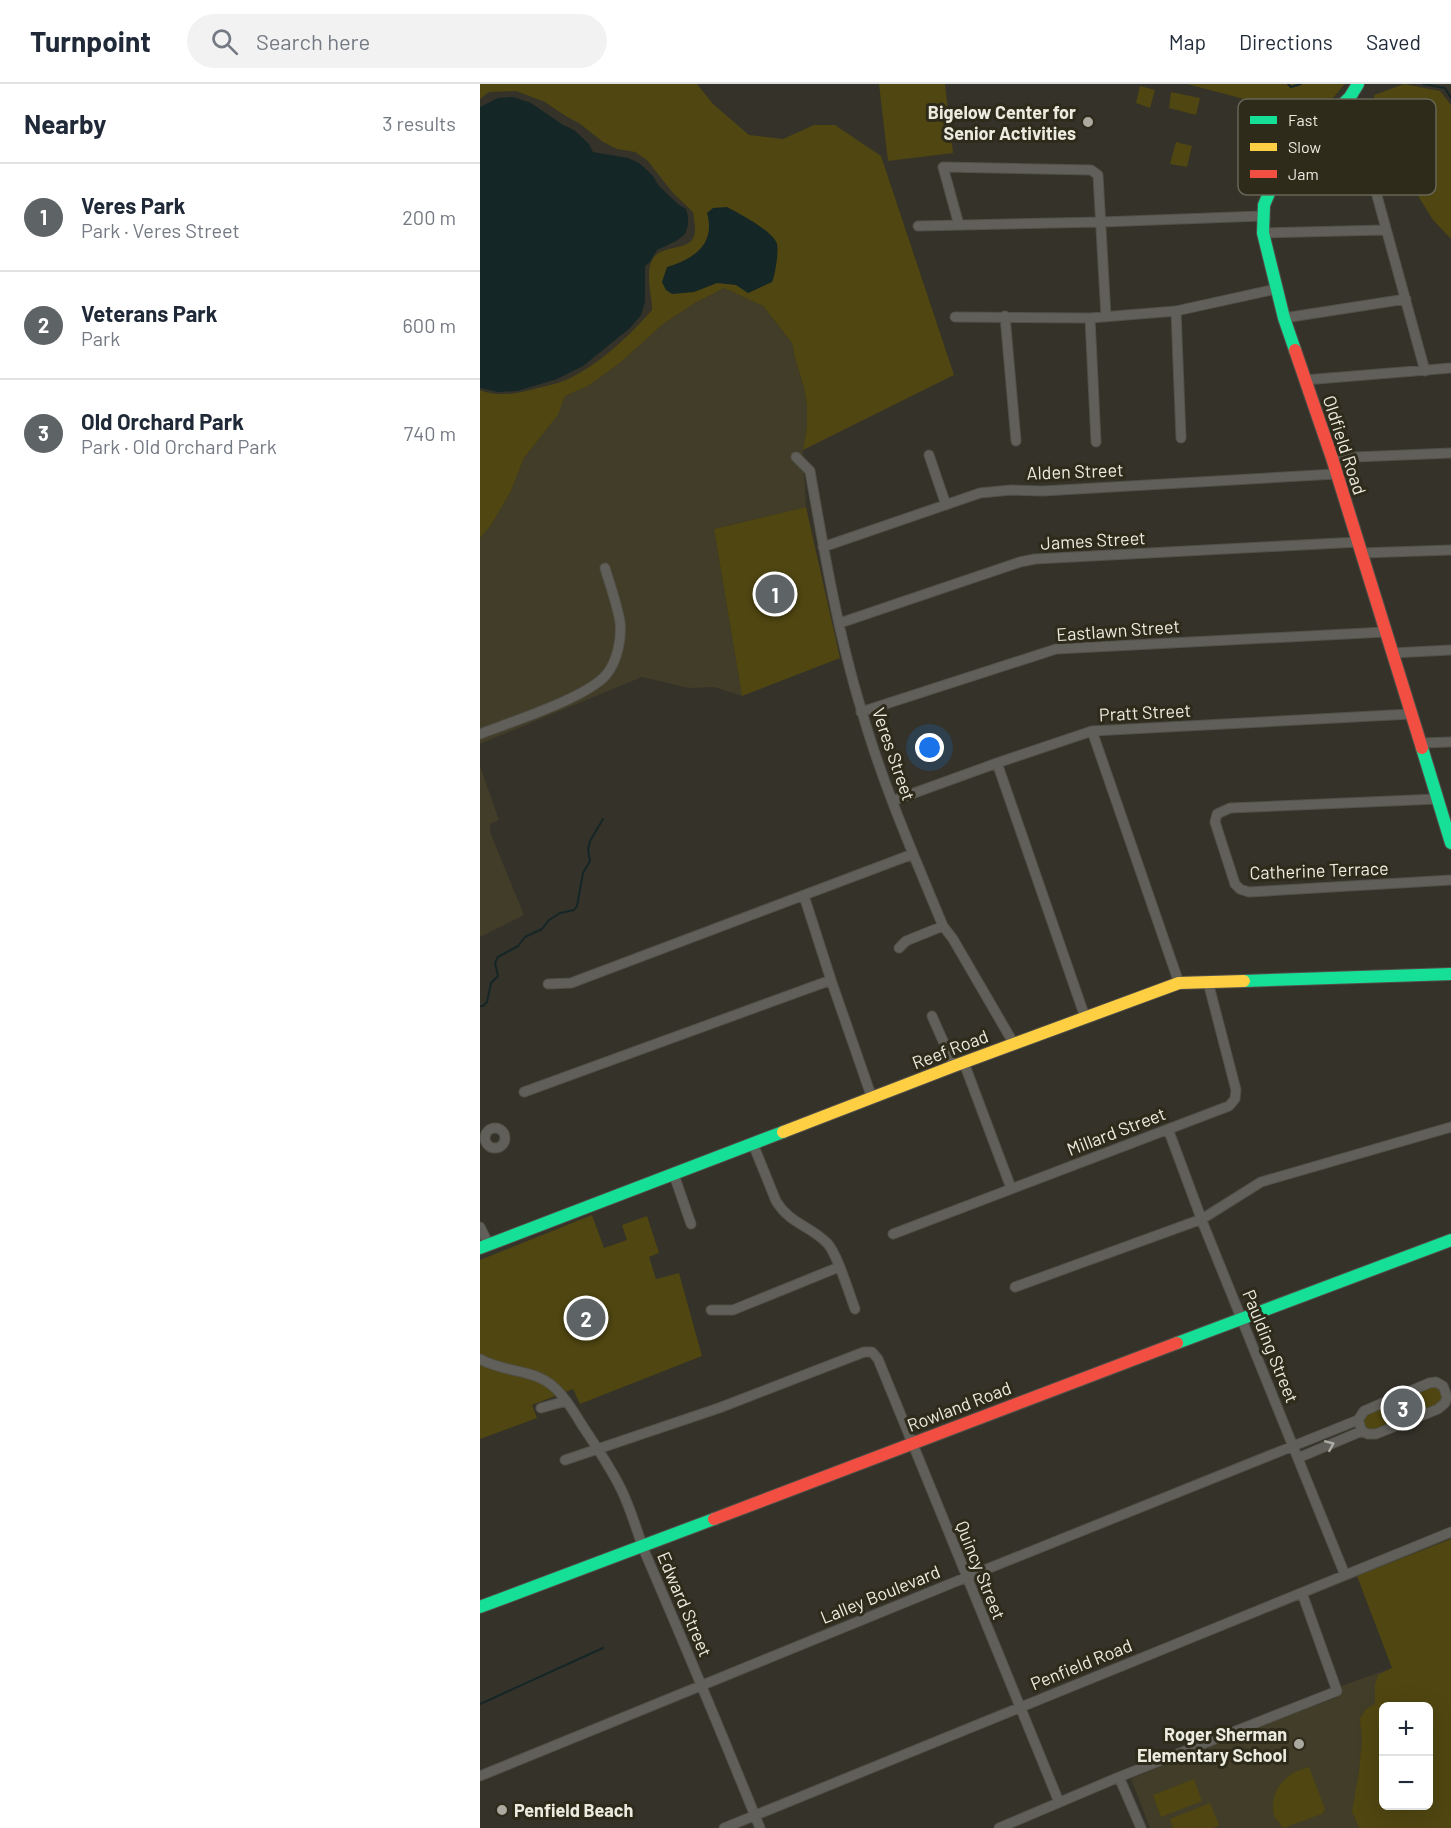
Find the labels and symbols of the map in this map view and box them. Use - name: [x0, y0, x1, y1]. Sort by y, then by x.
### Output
- legend: [1238, 99, 1436, 195]
- place label: Bigelow Center for Senior Activities: [928, 101, 1076, 144]
- text: Fast: [1288, 110, 1318, 129]
- marker: Bigelow Center for Senior Activities: [1081, 115, 1095, 129]
- text: Slow: [1288, 137, 1321, 156]
- text: Jam: [1288, 164, 1319, 183]
- street label: Oldfield Road: [1319, 393, 1371, 497]
- street label: Alden Street: [1026, 458, 1124, 484]
- street label: James Street: [1040, 526, 1146, 554]
- pin: 1: [756, 572, 794, 616]
- street label: Eastlawn Street: [1055, 615, 1181, 645]
- street label: Pratt Street: [1098, 699, 1192, 725]
- street label: Veres Street: [868, 705, 920, 803]
- your location: [915, 733, 944, 762]
- street label: Catherine Terrace: [1249, 857, 1389, 883]
- street label: Reef Road: [909, 1024, 991, 1074]
- street label: Millard Street: [1064, 1102, 1168, 1160]
- street label: Paulding Street: [1238, 1286, 1304, 1406]
- pin: 2: [566, 1296, 606, 1340]
- street label: Rowland Road: [904, 1376, 1014, 1436]
- pin: 3: [1384, 1386, 1422, 1430]
- one-way arrow: [1324, 1440, 1335, 1452]
- street label: Quincy Street: [951, 1517, 1011, 1623]
- street label: Edward Street: [653, 1548, 717, 1660]
- street label: Lalley Boulevard: [817, 1560, 943, 1628]
- street label: Penfield Road: [1027, 1634, 1135, 1694]
- place label: Roger Sherman Elementary School: [1137, 1723, 1287, 1766]
- marker: Roger Sherman Elementary School: [1292, 1737, 1306, 1751]
- place label: Penfield Beach: [514, 1799, 633, 1821]
- marker: Penfield Beach: [495, 1803, 509, 1817]

